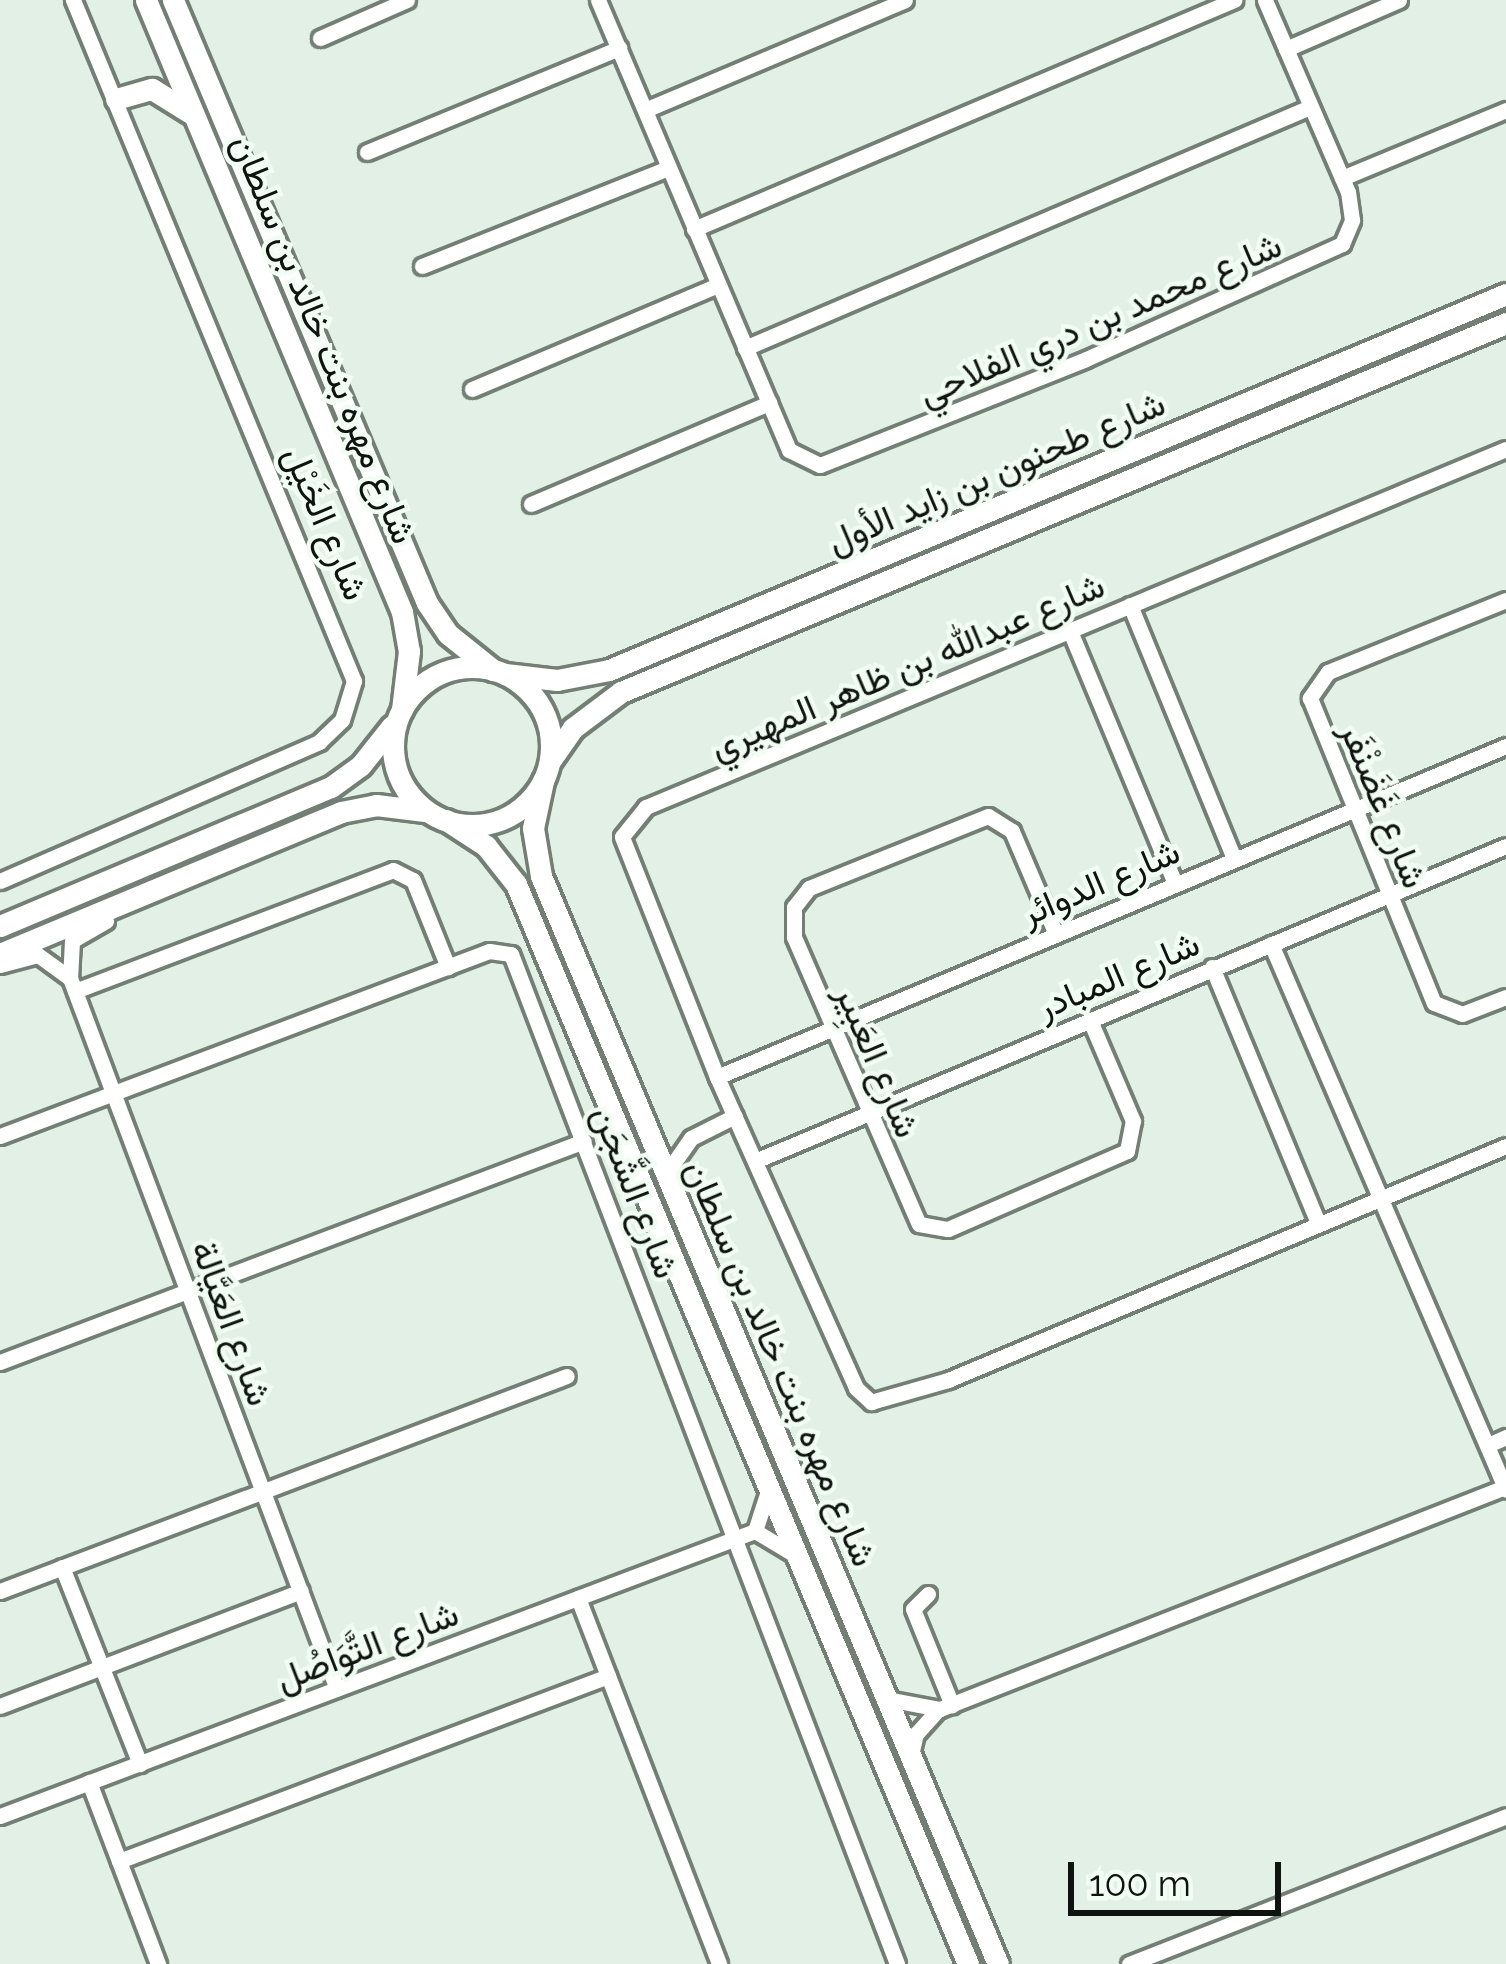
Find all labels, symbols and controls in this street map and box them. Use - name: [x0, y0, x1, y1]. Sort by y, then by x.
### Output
- street label: شارع مهره بنت خالد بن سلطان: [222, 128, 426, 550]
- street label: شارع محمد بن دري الفلاحي: [912, 223, 1288, 415]
- street label: شارع طحنون بن زايد الأول: [821, 381, 1171, 563]
- street label: شارع الخَيْل: [274, 439, 378, 607]
- street label: شارع عبدالله بن ظاهر المهيري: [703, 563, 1111, 769]
- street label: شارع غَضَنْفَر: [1331, 716, 1437, 894]
- street label: شارع الدوائر: [1014, 829, 1186, 935]
- street label: شارع المبادر: [1030, 921, 1206, 1029]
- street label: شارع العَبِير: [827, 978, 929, 1144]
- street label: شارع الشَّجَن: [583, 1100, 689, 1284]
- street label: شارع مهره بنت خالد بن سلطان: [676, 1153, 886, 1573]
- street label: شارع العَيَّالة: [182, 1235, 282, 1411]
- street label: شارع التَّوَاصُل: [270, 1591, 464, 1701]
- scale bar: [1074, 1838, 1287, 1912]
- text: 100 m: [1089, 1862, 1191, 1904]

